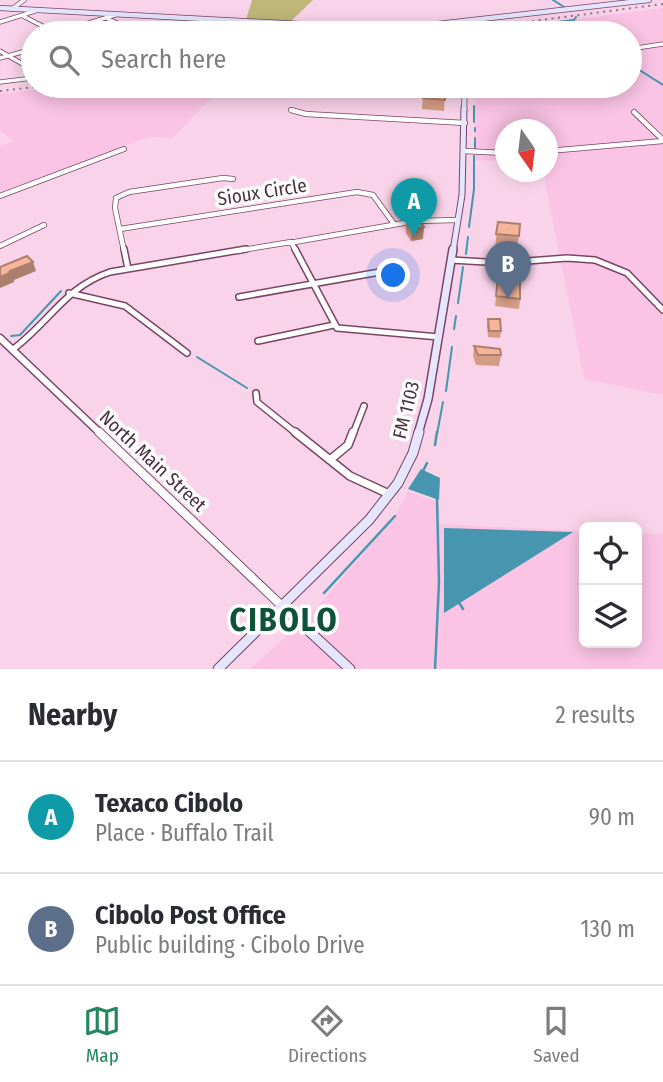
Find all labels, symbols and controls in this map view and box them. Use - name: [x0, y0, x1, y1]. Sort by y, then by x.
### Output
- search box: [21, 21, 642, 98]
- icon: search: [45, 41, 83, 79]
- text: Search here: [101, 44, 226, 75]
- north arrow: [495, 119, 558, 182]
- street label: Sioux Circle: [216, 174, 308, 210]
- pin: A: [391, 178, 437, 236]
- pin: B: [485, 241, 531, 299]
- your location: [376, 258, 410, 292]
- street label: FM 1103: [388, 379, 424, 441]
- street label: North Main Street: [95, 406, 212, 517]
- map controls: [579, 522, 642, 648]
- button: locate: [579, 522, 642, 585]
- button: layers: [579, 585, 642, 648]
- district label: CIBOLO: [229, 601, 339, 639]
- text: Nearby: [28, 697, 117, 733]
- text: 2 results: [555, 701, 635, 729]
- text: Texaco Cibolo: [95, 788, 243, 819]
- text: A: [45, 803, 57, 831]
- text: 90 m: [589, 803, 635, 831]
- text: Place · Buffalo Trail: [95, 819, 274, 847]
- text: Cibolo Post Office: [95, 900, 286, 931]
- text: B: [45, 915, 57, 943]
- text: 130 m: [581, 915, 635, 943]
- text: Public building · Cibolo Drive: [95, 931, 365, 959]
- tab: Map: [83, 1002, 121, 1067]
- tab: Directions: [288, 1002, 367, 1067]
- tab: Saved: [533, 1002, 580, 1067]

